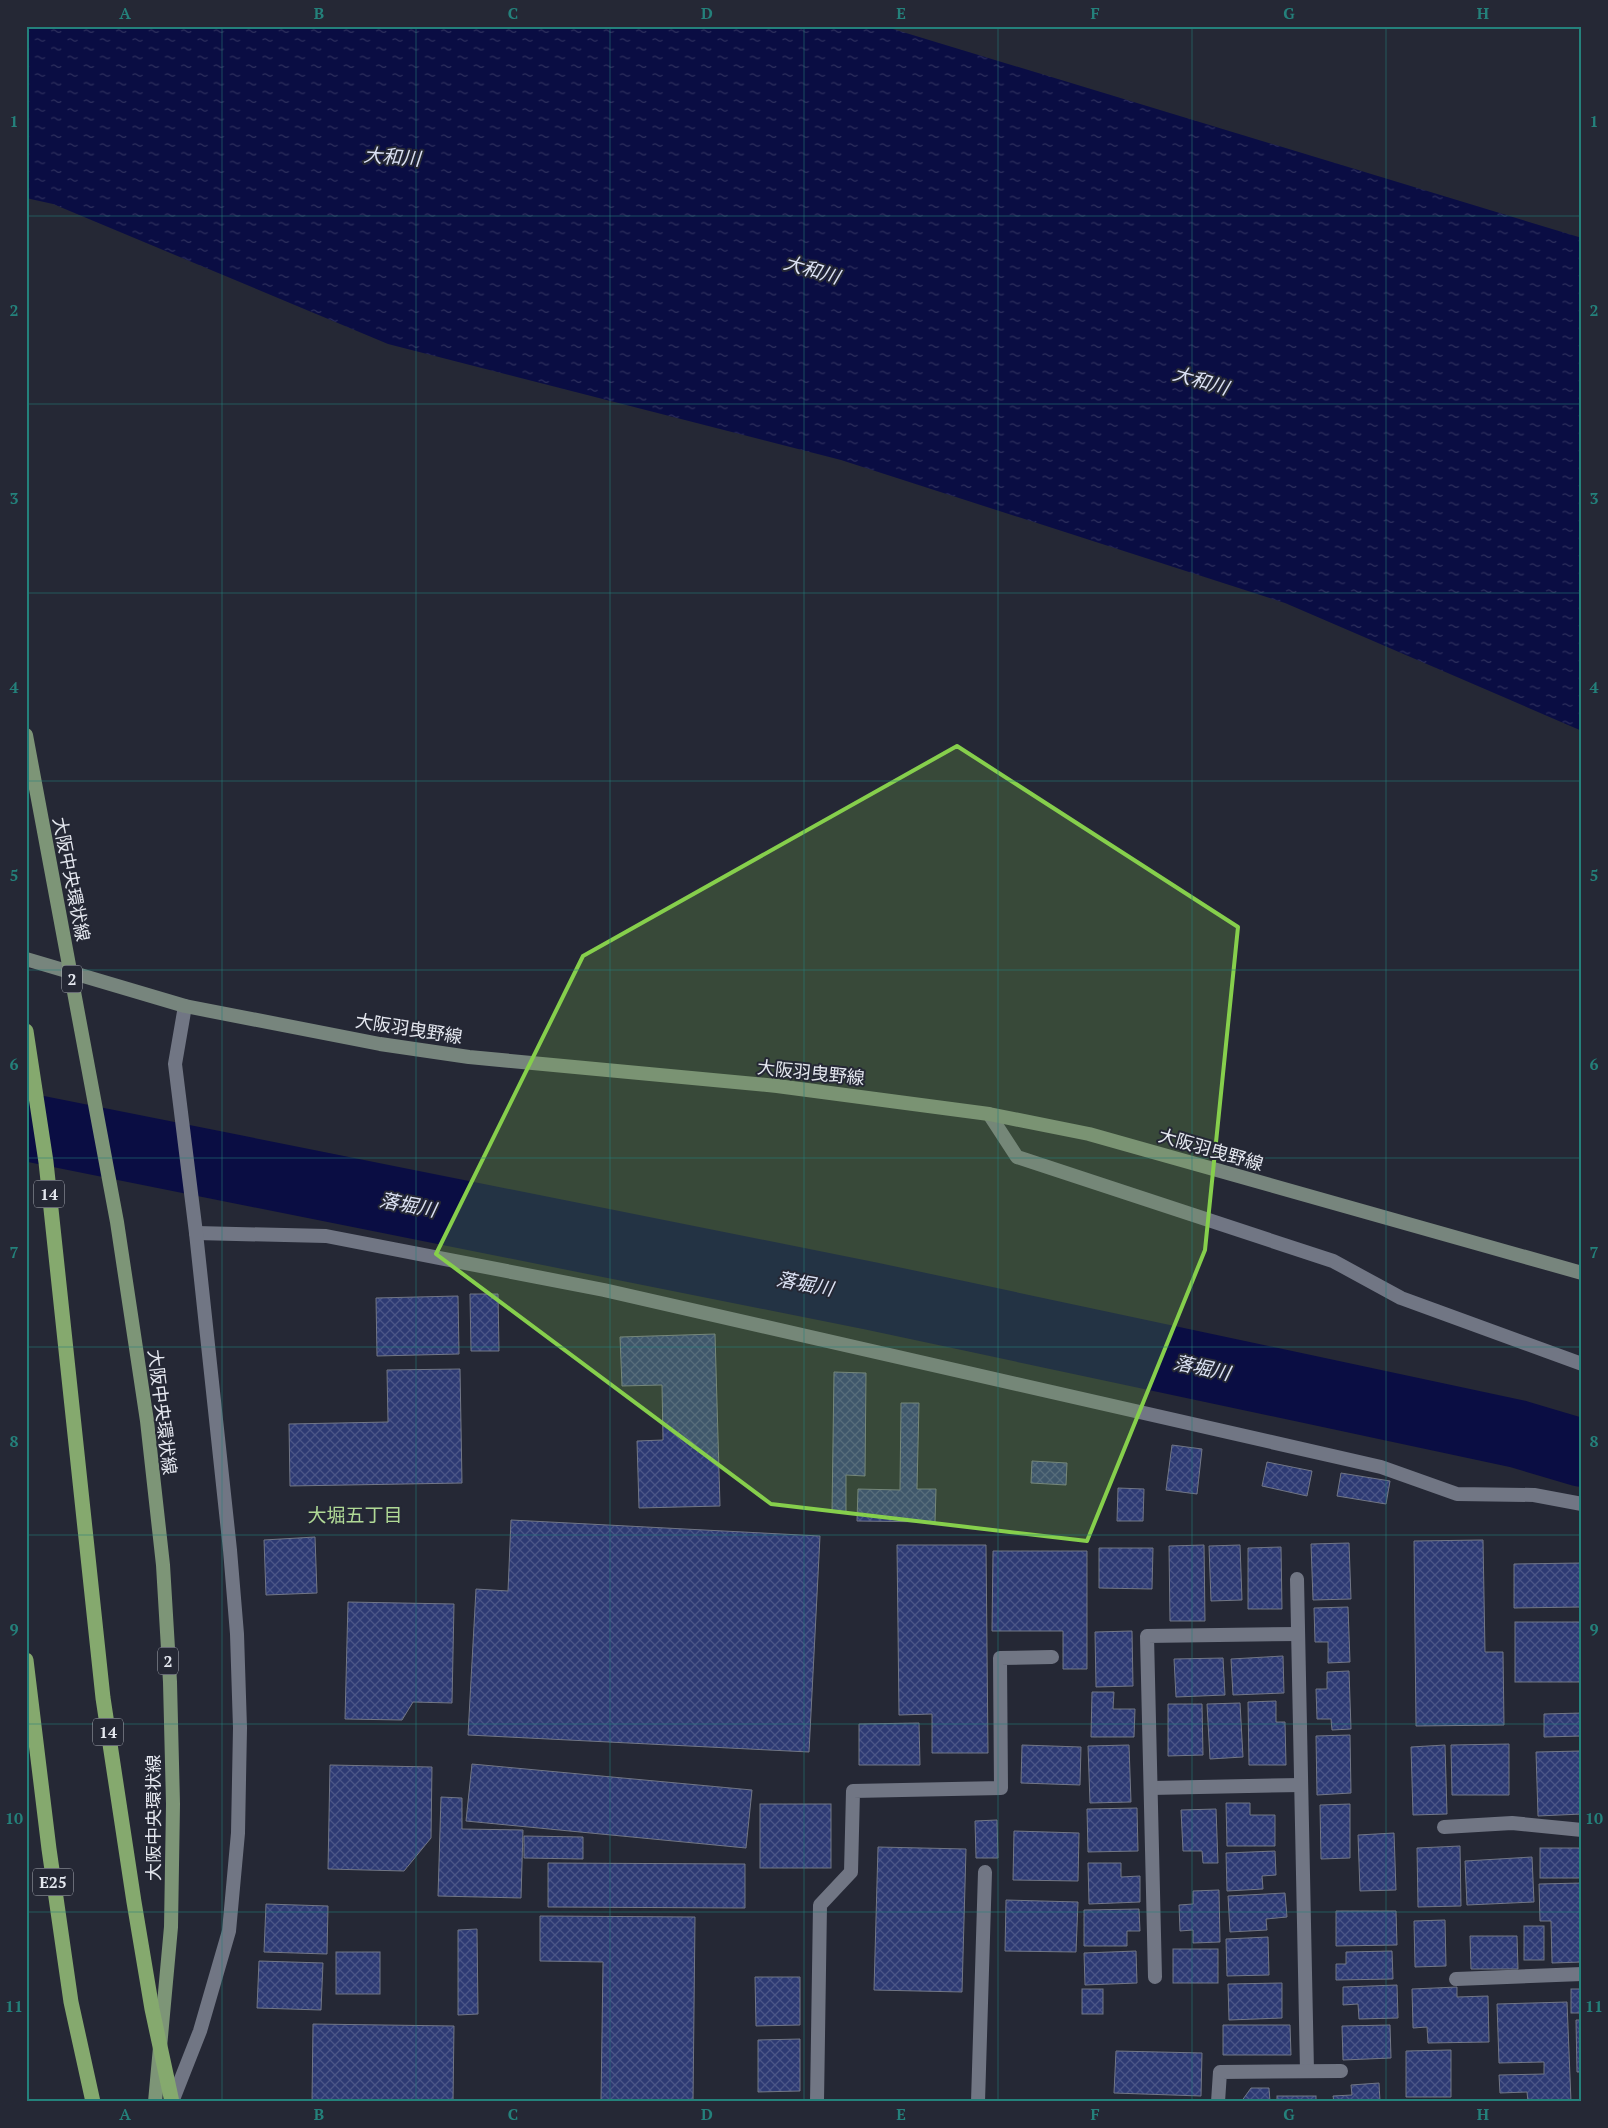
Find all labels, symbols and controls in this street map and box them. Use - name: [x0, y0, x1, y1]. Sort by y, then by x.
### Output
- text: A: [119, 2, 131, 24]
- text: B: [314, 2, 324, 24]
- text: C: [508, 2, 518, 24]
- text: D: [701, 2, 713, 24]
- text: E: [896, 2, 906, 24]
- text: F: [1090, 2, 1100, 24]
- text: G: [1283, 2, 1295, 24]
- text: H: [1477, 2, 1489, 24]
- text: 1: [9, 110, 19, 132]
- text: 1: [1589, 110, 1599, 132]
- water label: 大和川: [363, 142, 423, 171]
- water label: 大和川: [781, 249, 845, 289]
- text: 2: [9, 299, 19, 321]
- text: 2: [1589, 299, 1599, 321]
- water label: 大和川: [1170, 360, 1234, 400]
- text: 3: [9, 487, 19, 509]
- text: 3: [1589, 487, 1599, 509]
- text: 4: [9, 676, 19, 698]
- text: 4: [1589, 676, 1599, 698]
- street label: 大阪中央環状線: [48, 815, 96, 943]
- text: 5: [9, 864, 19, 886]
- text: 5: [1589, 864, 1599, 886]
- road number: 2: [62, 966, 82, 992]
- street label: 大阪羽曳野線: [354, 1008, 464, 1048]
- text: 6: [9, 1053, 19, 1075]
- text: 6: [1589, 1053, 1599, 1075]
- street label: 大阪羽曳野線: [756, 1054, 866, 1090]
- street label: 大阪羽曳野線: [1156, 1123, 1266, 1175]
- road number: 14: [34, 1180, 64, 1208]
- water label: 落堀川: [378, 1186, 440, 1222]
- text: 7: [9, 1241, 19, 1263]
- text: 7: [1589, 1241, 1599, 1263]
- water label: 落堀川: [775, 1265, 837, 1301]
- street label: 大阪中央環状線: [143, 1348, 183, 1476]
- water label: 落堀川: [1172, 1349, 1234, 1386]
- text: 8: [9, 1430, 19, 1452]
- text: 8: [1589, 1430, 1599, 1452]
- district label: 大堀五丁目: [307, 1502, 403, 1527]
- text: 9: [9, 1618, 19, 1640]
- text: 9: [1589, 1618, 1599, 1640]
- road number: 2: [158, 1648, 178, 1674]
- road number: 14: [93, 1718, 123, 1745]
- street label: 大阪中央環状線: [141, 1755, 165, 1881]
- text: 10: [5, 1807, 23, 1829]
- text: 10: [1585, 1807, 1603, 1829]
- road number: E25: [33, 1868, 73, 1895]
- text: 11: [5, 1995, 23, 2017]
- text: 11: [1585, 1995, 1603, 2017]
- text: A: [119, 2103, 131, 2125]
- text: B: [314, 2103, 324, 2125]
- text: C: [508, 2103, 518, 2125]
- text: D: [701, 2103, 713, 2125]
- text: E: [896, 2103, 906, 2125]
- text: F: [1090, 2103, 1100, 2125]
- text: G: [1283, 2103, 1295, 2125]
- text: H: [1477, 2103, 1489, 2125]

